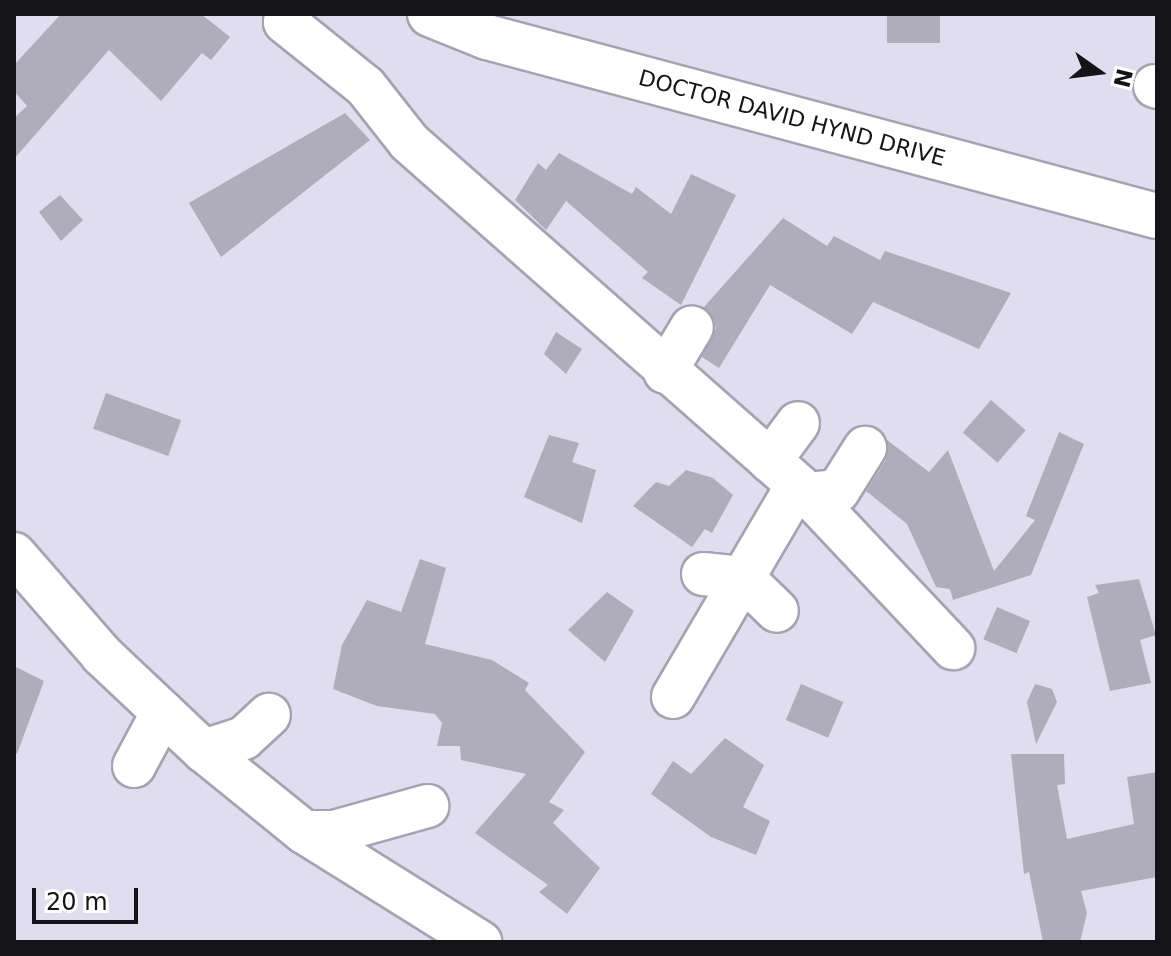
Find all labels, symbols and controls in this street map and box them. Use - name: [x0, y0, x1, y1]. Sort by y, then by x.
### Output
- north arrow: [1059, 32, 1139, 112]
- street label: DOCTOR DAVID HYND DRIVE: [636, 64, 948, 172]
- text: N: [1108, 66, 1137, 90]
- scale bar: [36, 872, 142, 922]
- text: 20 m: [46, 888, 108, 916]

